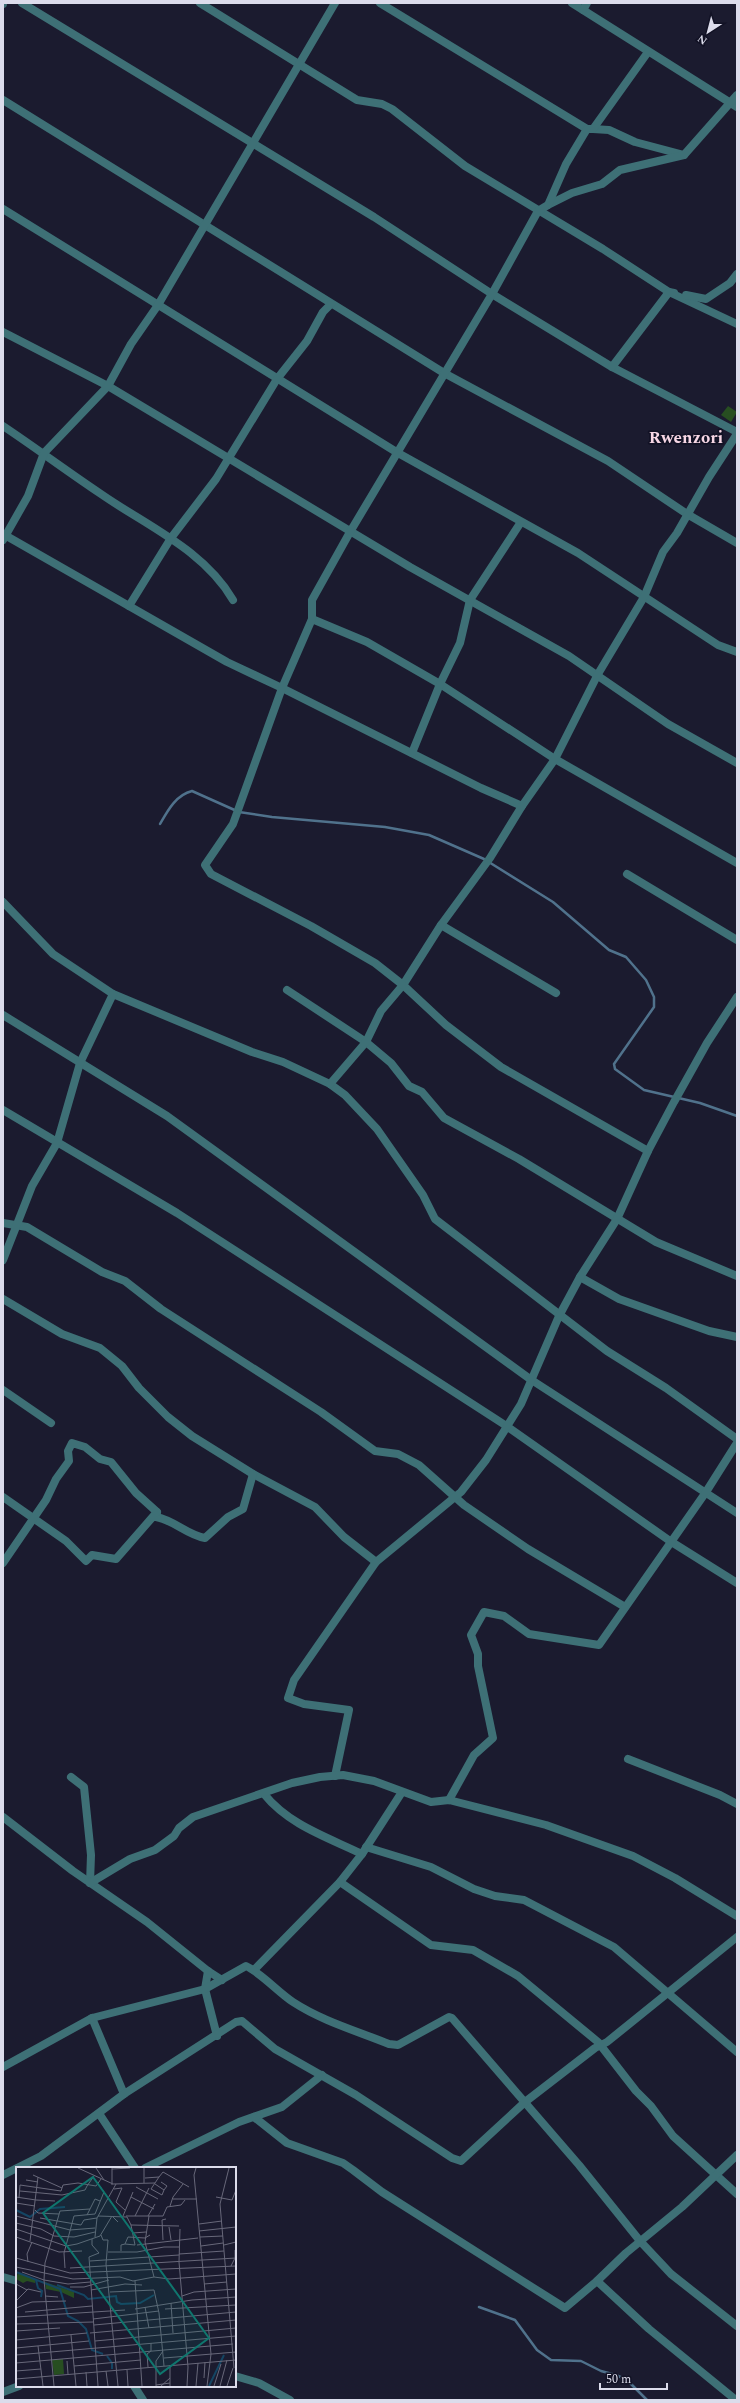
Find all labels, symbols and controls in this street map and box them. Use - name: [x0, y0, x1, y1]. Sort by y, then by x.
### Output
- north arrow: [688, 12, 728, 52]
- text: N: [694, 30, 711, 49]
- district label: Rwenzori: [649, 425, 723, 451]
- inset map: [16, 2167, 236, 2387]
- scale bar: [600, 2365, 667, 2391]
- text: 50 m: [606, 2370, 631, 2389]

